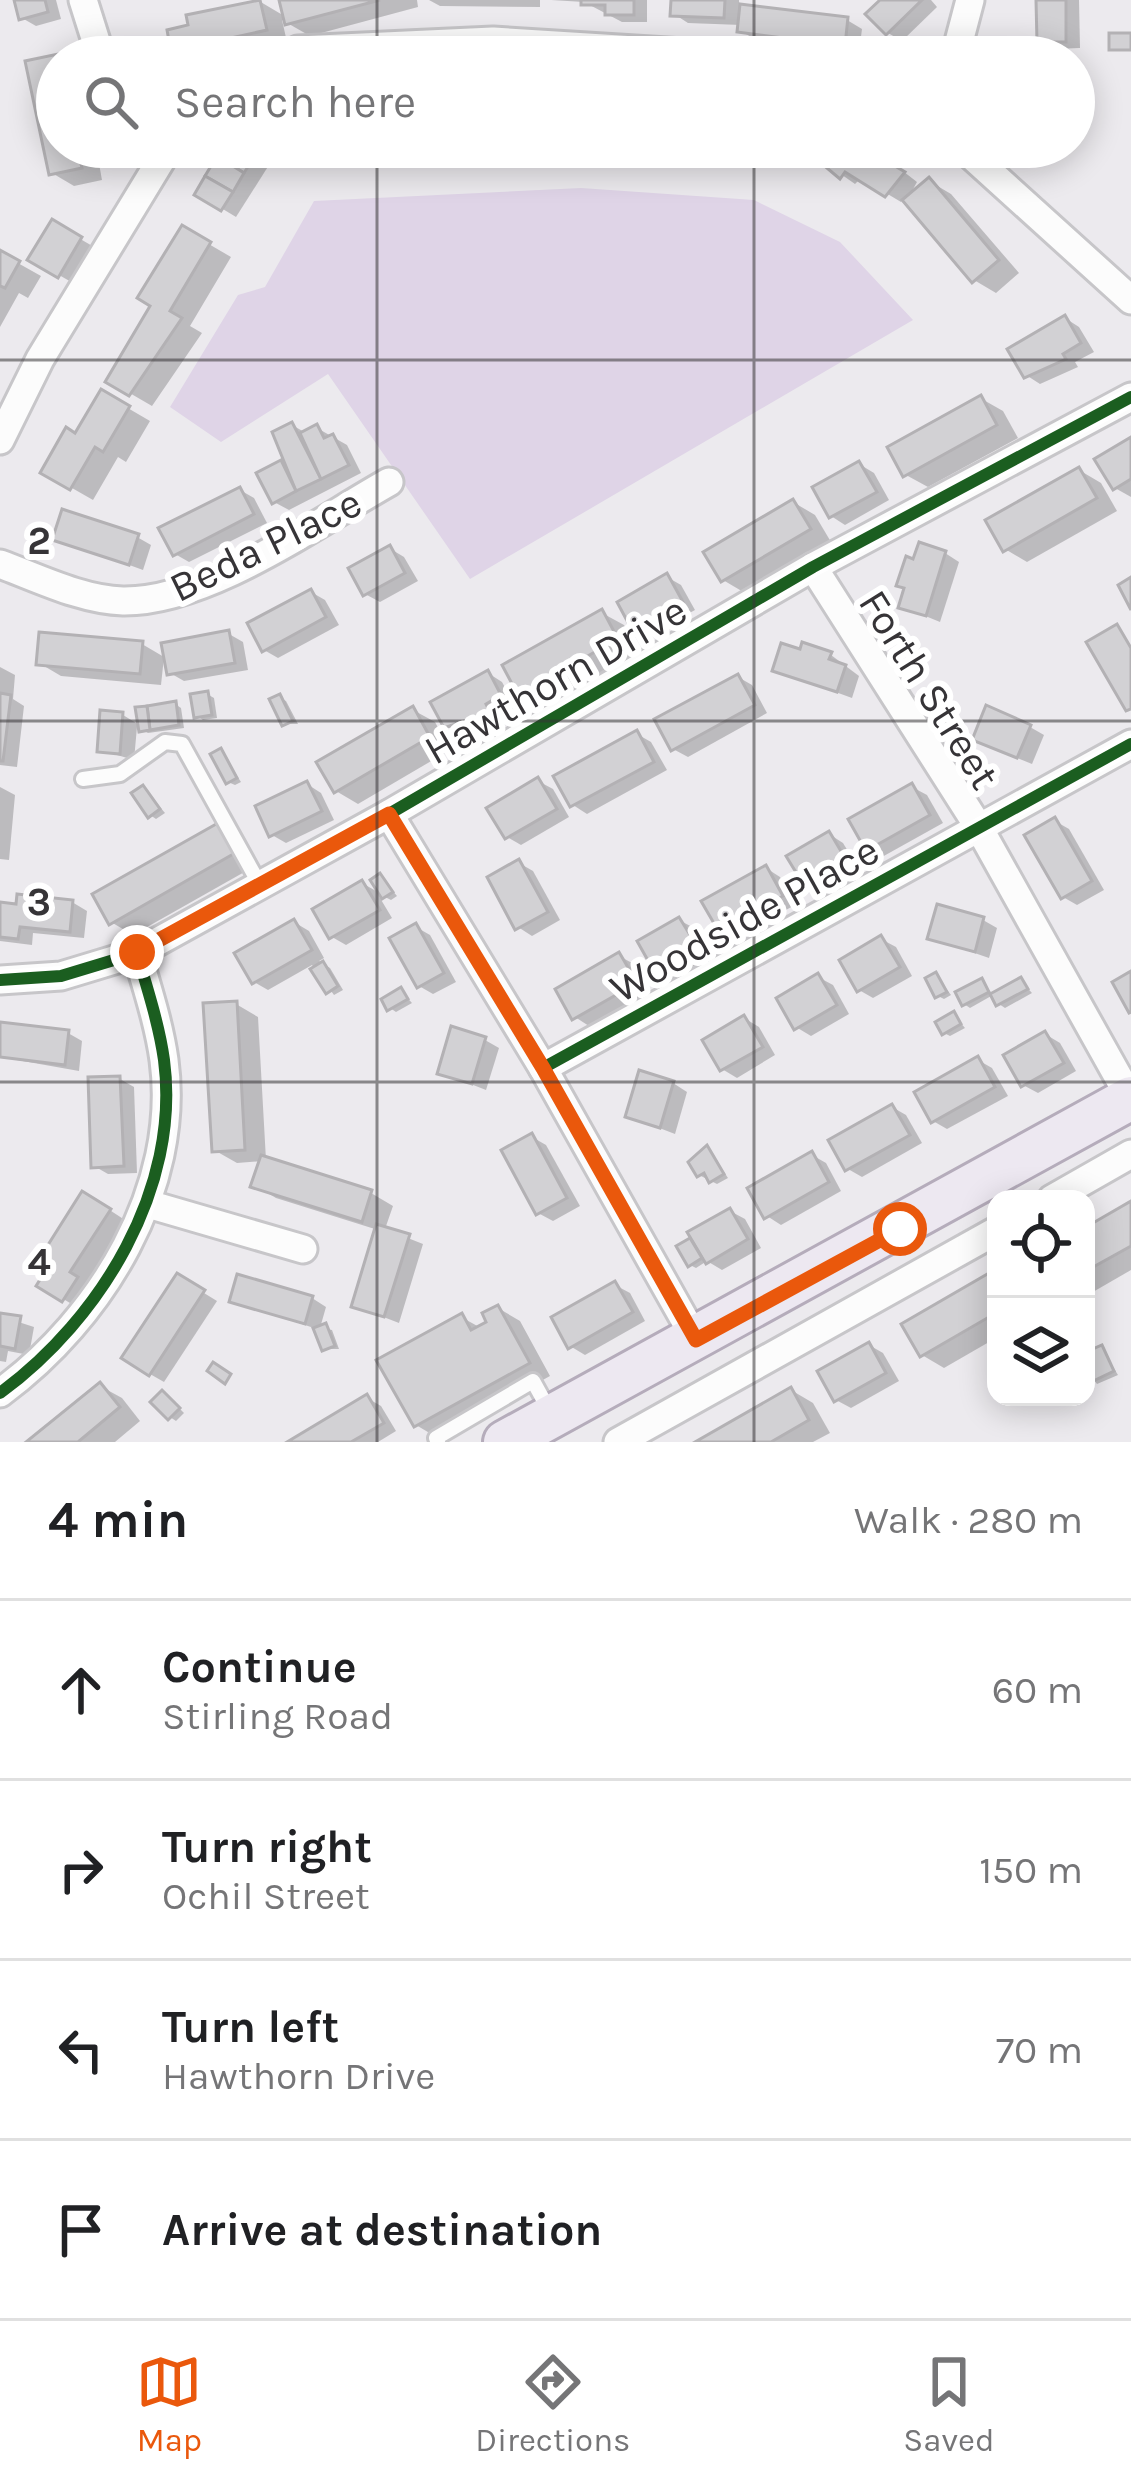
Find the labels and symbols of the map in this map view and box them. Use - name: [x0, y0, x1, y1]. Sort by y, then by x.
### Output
- street label: Beda Place: [161, 477, 369, 613]
- text: 2: [27, 518, 51, 564]
- street label: Forth Street: [848, 581, 1010, 798]
- street label: Hawthorn Drive: [416, 585, 695, 775]
- street label: Woodside Place: [601, 824, 888, 1013]
- text: 3: [27, 879, 51, 925]
- route end: [110, 925, 164, 979]
- route start: [873, 1202, 927, 1256]
- text: 4: [27, 1239, 51, 1285]

